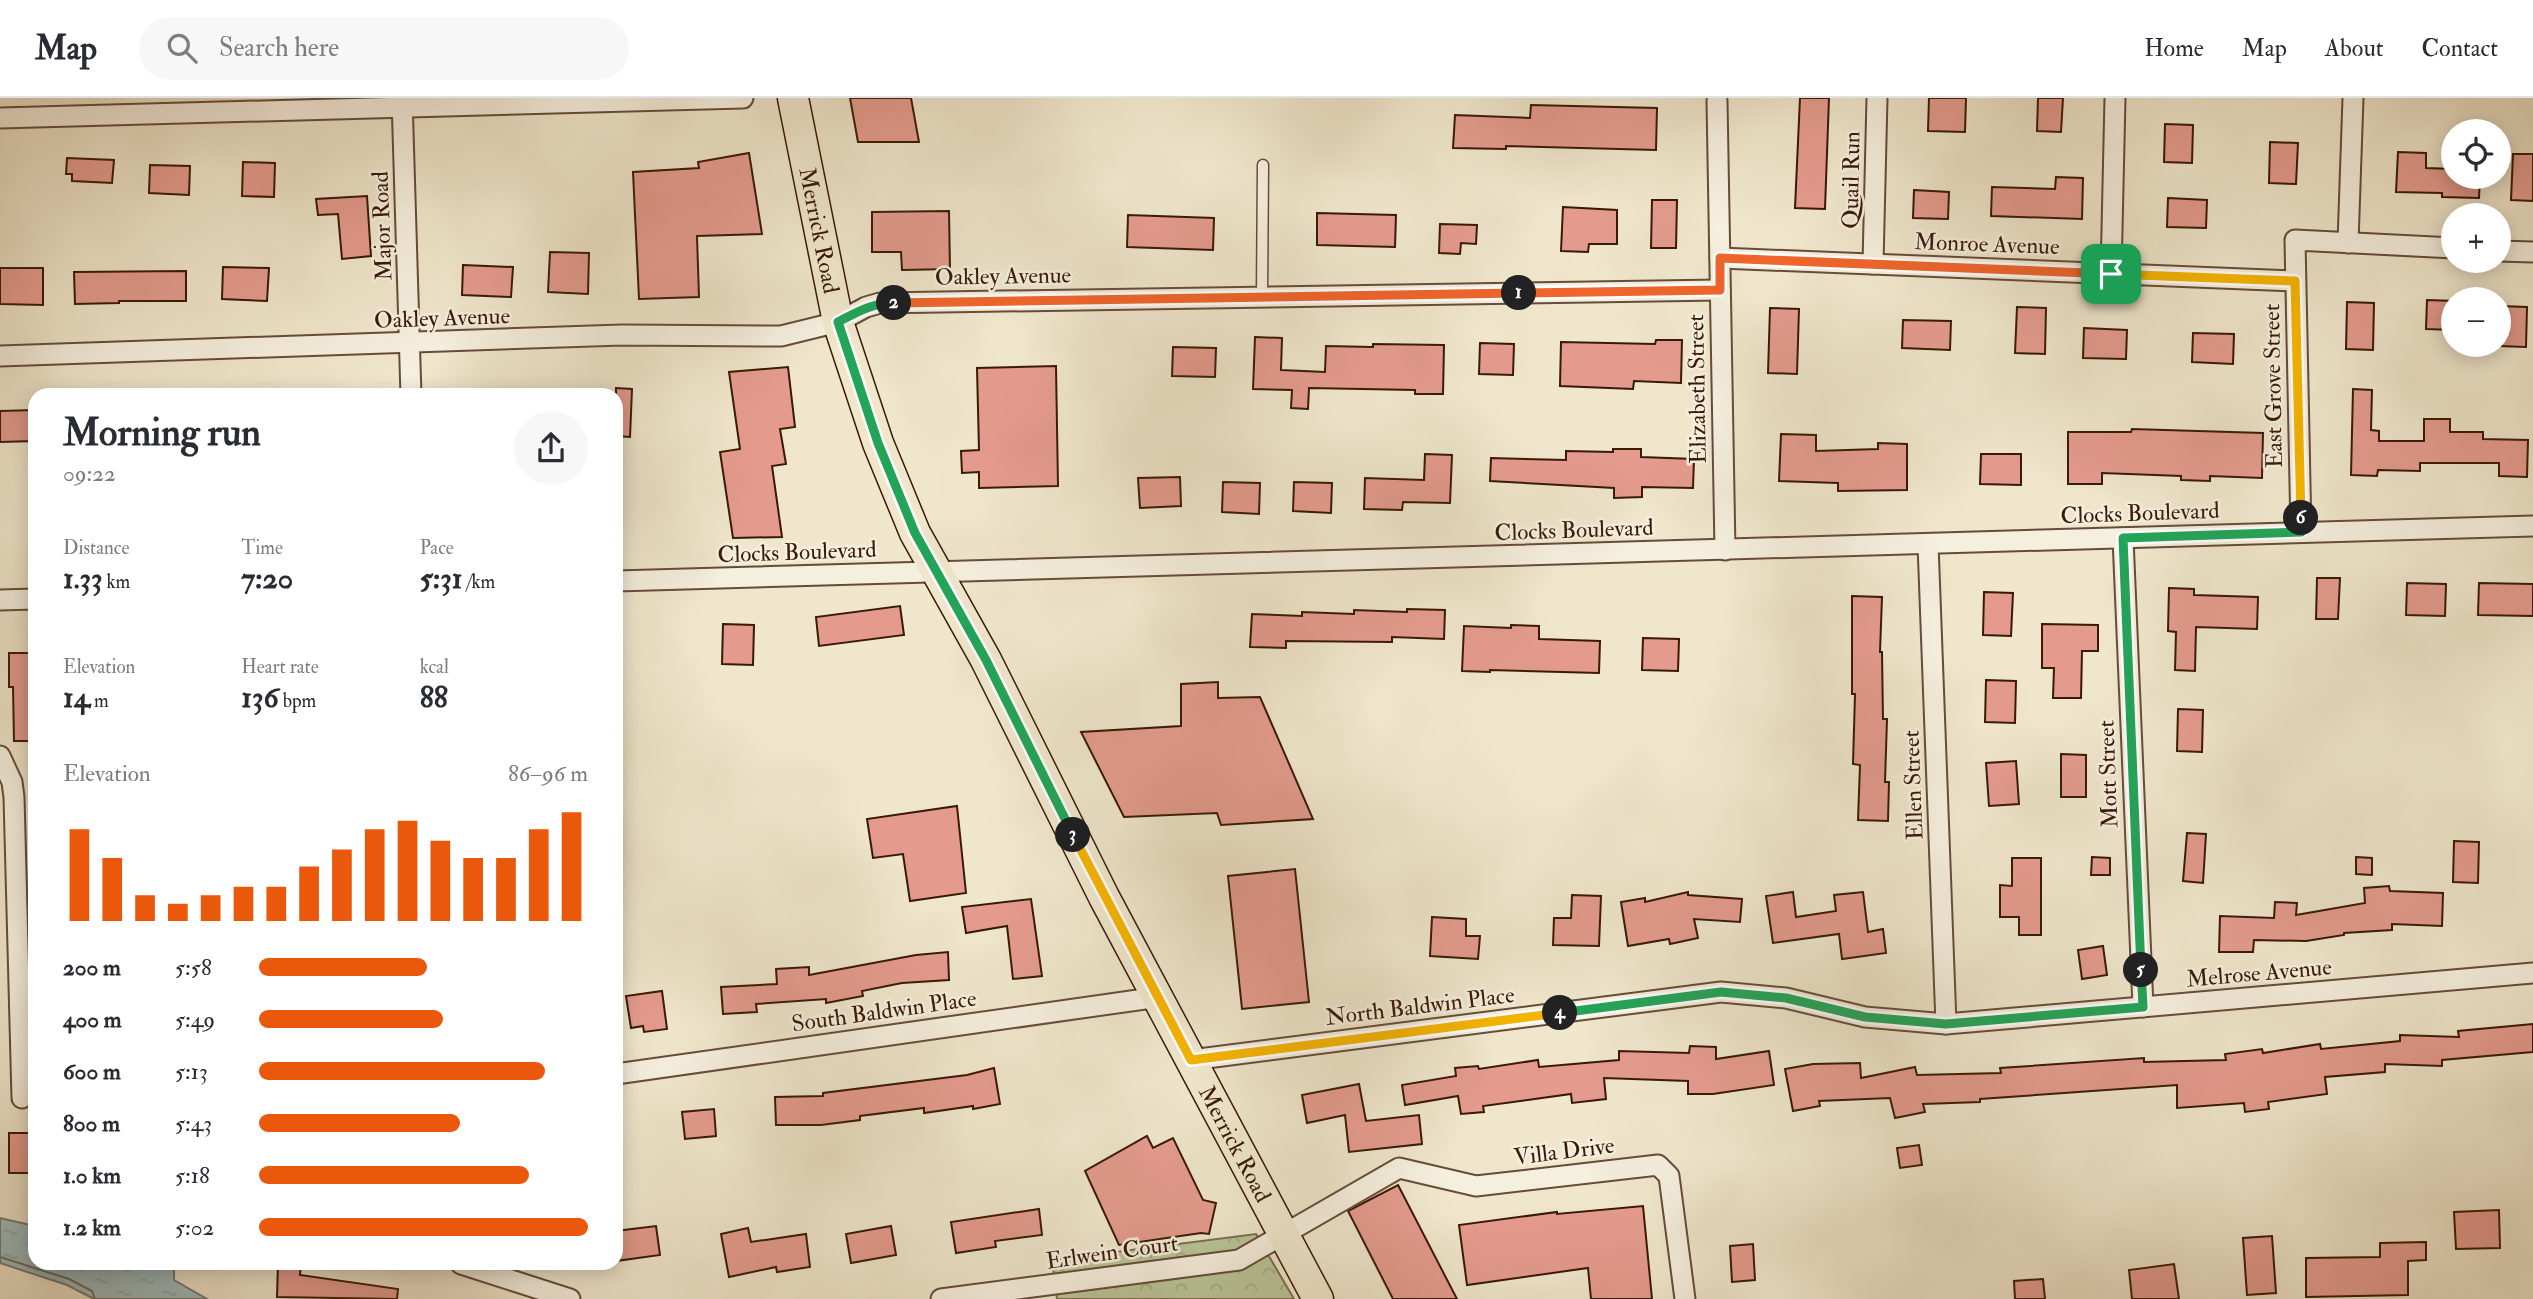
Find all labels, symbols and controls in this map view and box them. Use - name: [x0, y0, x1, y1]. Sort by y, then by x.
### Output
- search box: [139, 17, 629, 80]
- text: Map: [35, 28, 97, 69]
- icon: search: [163, 29, 201, 67]
- text: Search here: [219, 32, 339, 64]
- text: Home: [2144, 33, 2204, 64]
- text: Map: [2242, 33, 2287, 64]
- text: About: [2325, 33, 2384, 64]
- text: Contact: [2422, 33, 2498, 64]
- map controls: [2441, 119, 2511, 357]
- button: locate: [2441, 119, 2511, 189]
- street label: Quail Run: [1836, 131, 1866, 229]
- street label: Merrick Road: [793, 165, 846, 296]
- street label: Major Road: [366, 171, 398, 281]
- button: +: [2441, 203, 2511, 273]
- street label: Monroe Avenue: [1914, 227, 2061, 261]
- pin: [2081, 244, 2141, 304]
- icon: arrive: [2092, 255, 2130, 293]
- street label: Oakley Avenue: [935, 260, 1072, 292]
- pin: 1: [1502, 276, 1536, 310]
- text: 1: [1515, 280, 1522, 304]
- pin: 2: [876, 286, 912, 320]
- button: −: [2441, 287, 2511, 357]
- text: 2: [889, 290, 898, 314]
- street label: Oakley Avenue: [373, 301, 511, 335]
- street label: East Grove Street: [2257, 304, 2289, 468]
- street label: Elizabeth Street: [1681, 314, 1713, 464]
- text: Morning run: [63, 409, 261, 457]
- button: share: [514, 411, 588, 485]
- text: 09:22: [63, 459, 116, 488]
- street label: Clocks Boulevard: [2060, 496, 2220, 530]
- pin: 6: [2284, 500, 2318, 536]
- text: 6: [2296, 505, 2305, 529]
- street label: Clocks Boulevard: [1494, 513, 1654, 547]
- street label: Clocks Boulevard: [717, 535, 877, 569]
- text: Distance: [63, 536, 129, 560]
- text: Time: [241, 536, 283, 560]
- text: Pace: [420, 536, 454, 560]
- text: 1.33: [63, 560, 103, 597]
- text: 7:20: [241, 560, 293, 597]
- text: 5:31: [420, 560, 463, 597]
- text: km: [103, 570, 130, 594]
- text: /km: [463, 570, 495, 594]
- text: Elevation: [63, 655, 135, 679]
- text: Heart rate: [241, 655, 319, 679]
- text: kcal: [420, 655, 449, 679]
- text: 14: [63, 679, 90, 716]
- text: 136: [241, 679, 279, 716]
- text: 88: [420, 679, 448, 716]
- text: m: [90, 689, 109, 713]
- text: bpm: [279, 689, 316, 713]
- street label: Mott Street: [2092, 719, 2124, 829]
- street label: Ellen Street: [1897, 730, 1929, 840]
- text: Elevation: [63, 759, 151, 788]
- text: 86–96 m: [508, 759, 588, 788]
- pin: 3: [1056, 818, 1090, 852]
- text: 3: [1069, 822, 1076, 846]
- pin: 5: [2124, 952, 2158, 988]
- street label: Melrose Avenue: [2185, 952, 2333, 994]
- text: 200 m: [63, 953, 121, 982]
- text: 5:58: [175, 953, 212, 982]
- text: 5: [2136, 957, 2145, 981]
- street label: North Baldwin Place: [1324, 980, 1517, 1032]
- street label: South Baldwin Place: [790, 984, 979, 1038]
- pin: 4: [1542, 996, 1578, 1030]
- text: 4: [1554, 1000, 1565, 1024]
- text: 400 m: [63, 1005, 122, 1034]
- text: 5:49: [175, 1005, 215, 1034]
- text: 600 m: [63, 1057, 121, 1086]
- text: 5:13: [175, 1057, 208, 1086]
- street label: Merrick Road: [1192, 1080, 1278, 1207]
- text: 800 m: [63, 1109, 120, 1138]
- text: 5:43: [175, 1109, 212, 1138]
- street label: Villa Drive: [1512, 1130, 1616, 1172]
- text: 1.0 km: [63, 1161, 121, 1190]
- text: 5:18: [175, 1161, 210, 1190]
- text: 1.2 km: [63, 1213, 121, 1242]
- text: 5:02: [175, 1213, 214, 1242]
- street label: Erlwein Court: [1044, 1228, 1180, 1276]

